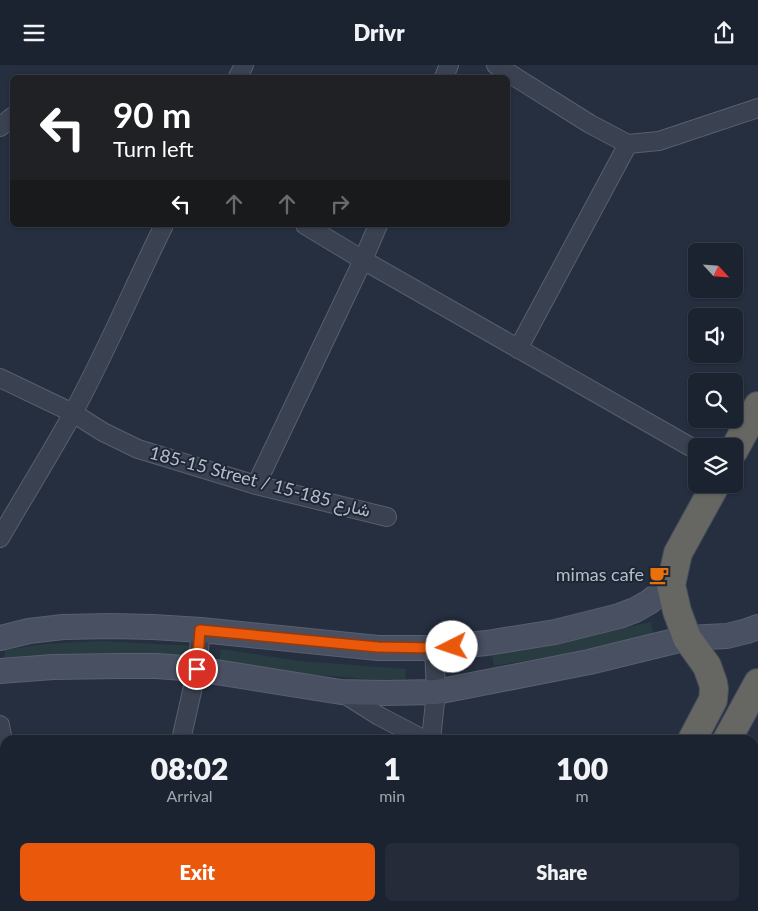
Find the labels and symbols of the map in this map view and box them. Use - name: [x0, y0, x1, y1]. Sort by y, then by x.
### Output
- north arrow: [688, 243, 742, 297]
- street label: 185-15 Street / شارع 185-15: [147, 441, 373, 523]
- place label: mimas cafe: [556, 563, 644, 585]
- cafe icon: mimas cafe: [648, 564, 670, 586]
- position arrow: [425, 620, 477, 672]
- pin: [176, 648, 218, 690]

